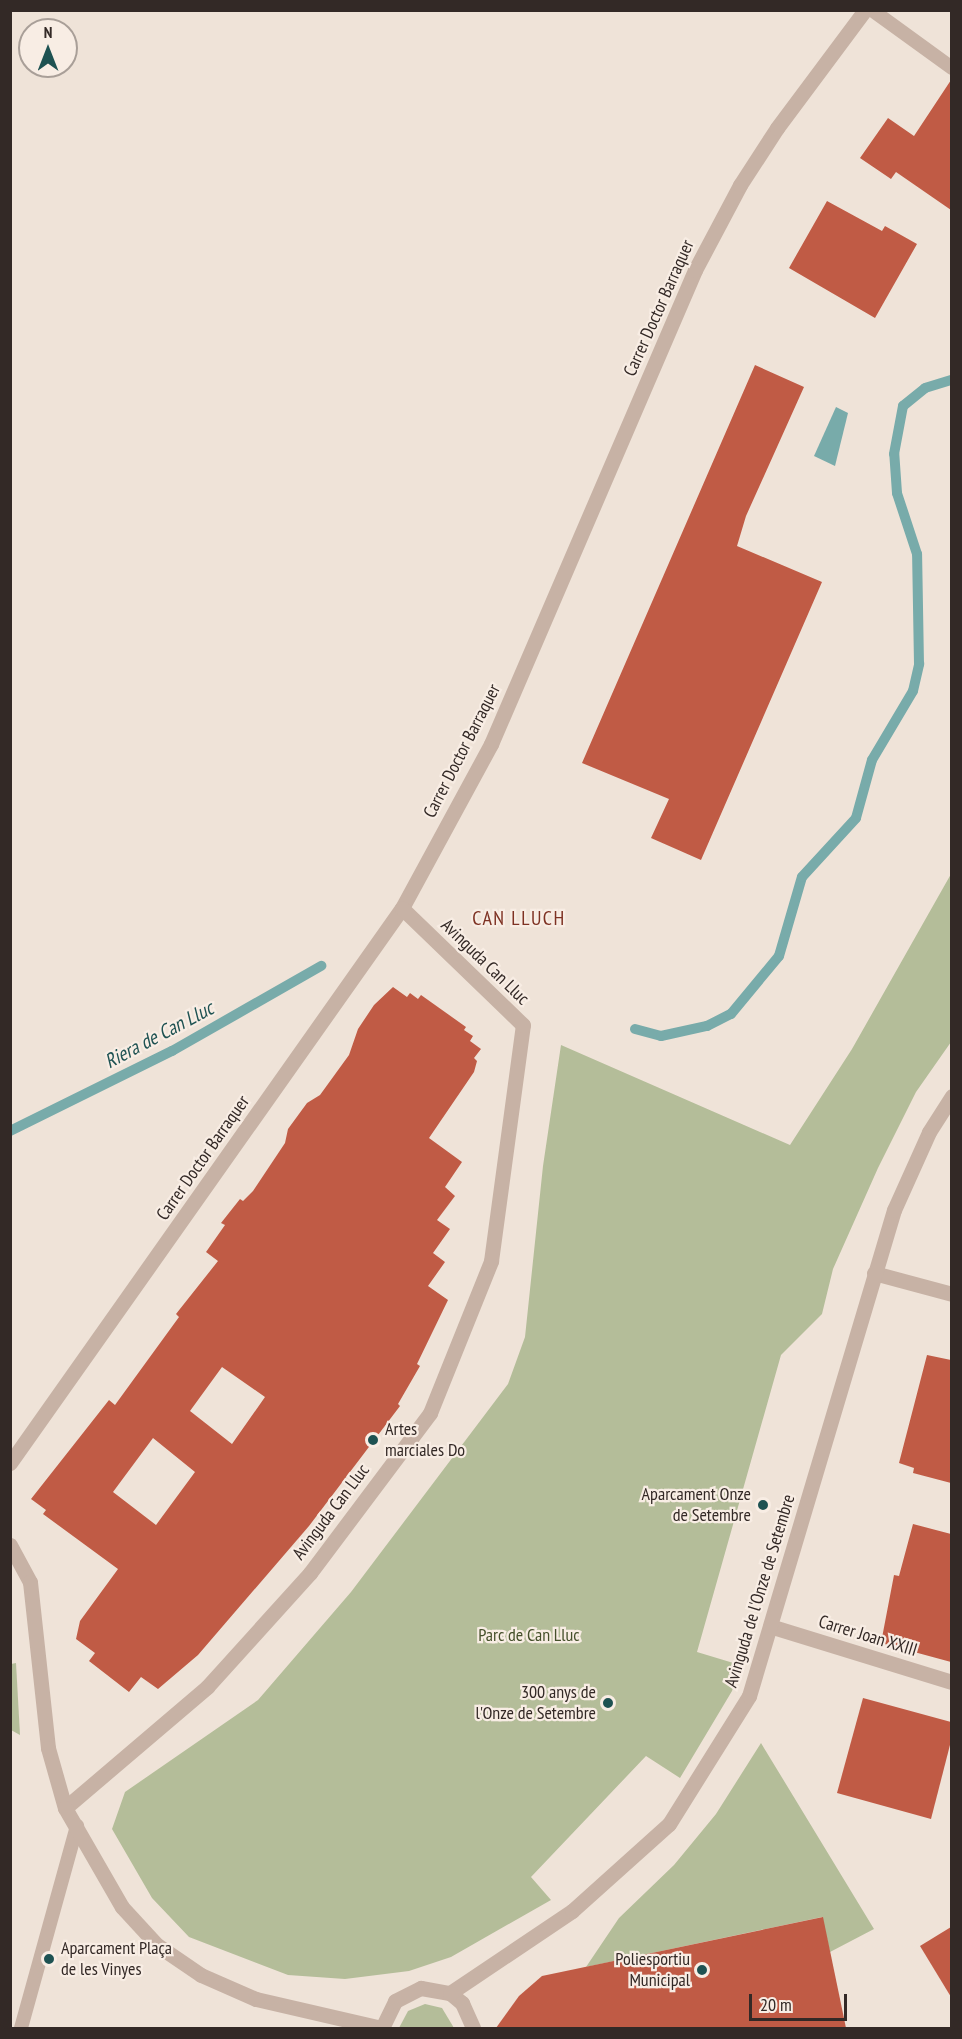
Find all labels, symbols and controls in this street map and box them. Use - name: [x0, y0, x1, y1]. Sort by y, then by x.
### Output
- north arrow: [18, 18, 78, 78]
- text: N: [44, 22, 52, 42]
- street label: Carrer Doctor Barraquer: [619, 237, 699, 379]
- street label: Carrer Doctor Barraquer: [419, 681, 505, 821]
- district label: CAN LLUCH: [472, 906, 566, 930]
- street label: Avinguda Can Lluc: [437, 915, 533, 1009]
- water label: Riera de Can Lluc: [100, 996, 218, 1074]
- street label: Carrer Doctor Barraquer: [152, 1092, 254, 1224]
- place label: Artes marciales Do: [385, 1419, 465, 1462]
- marker: Artes marciales Do: [366, 1433, 380, 1447]
- street label: Avinguda Can Lluc: [288, 1460, 374, 1564]
- place label: Aparcament Onze de Setembre: [642, 1484, 751, 1526]
- street label: Avinguda de l'Onze de Setembre: [720, 1492, 800, 1690]
- marker: Aparcament Onze de Setembre: [756, 1498, 770, 1512]
- street label: Carrer Joan XXIII: [816, 1611, 920, 1661]
- park label: Parc de Can Lluc: [478, 1624, 580, 1646]
- place label: 300 anys de l'Onze de Setembre: [476, 1682, 596, 1724]
- marker: 300 anys de l'Onze de Setembre: [601, 1696, 615, 1710]
- place label: Aparcament Plaça de les Vinyes: [61, 1938, 172, 1980]
- place label: Poliesportiu Municipal: [615, 1949, 690, 1992]
- marker: Aparcament Plaça de les Vinyes: [42, 1952, 56, 1966]
- marker: Poliesportiu Municipal: [695, 1963, 709, 1977]
- scale bar: [752, 1982, 850, 2020]
- text: 20 m: [760, 1993, 792, 2016]

